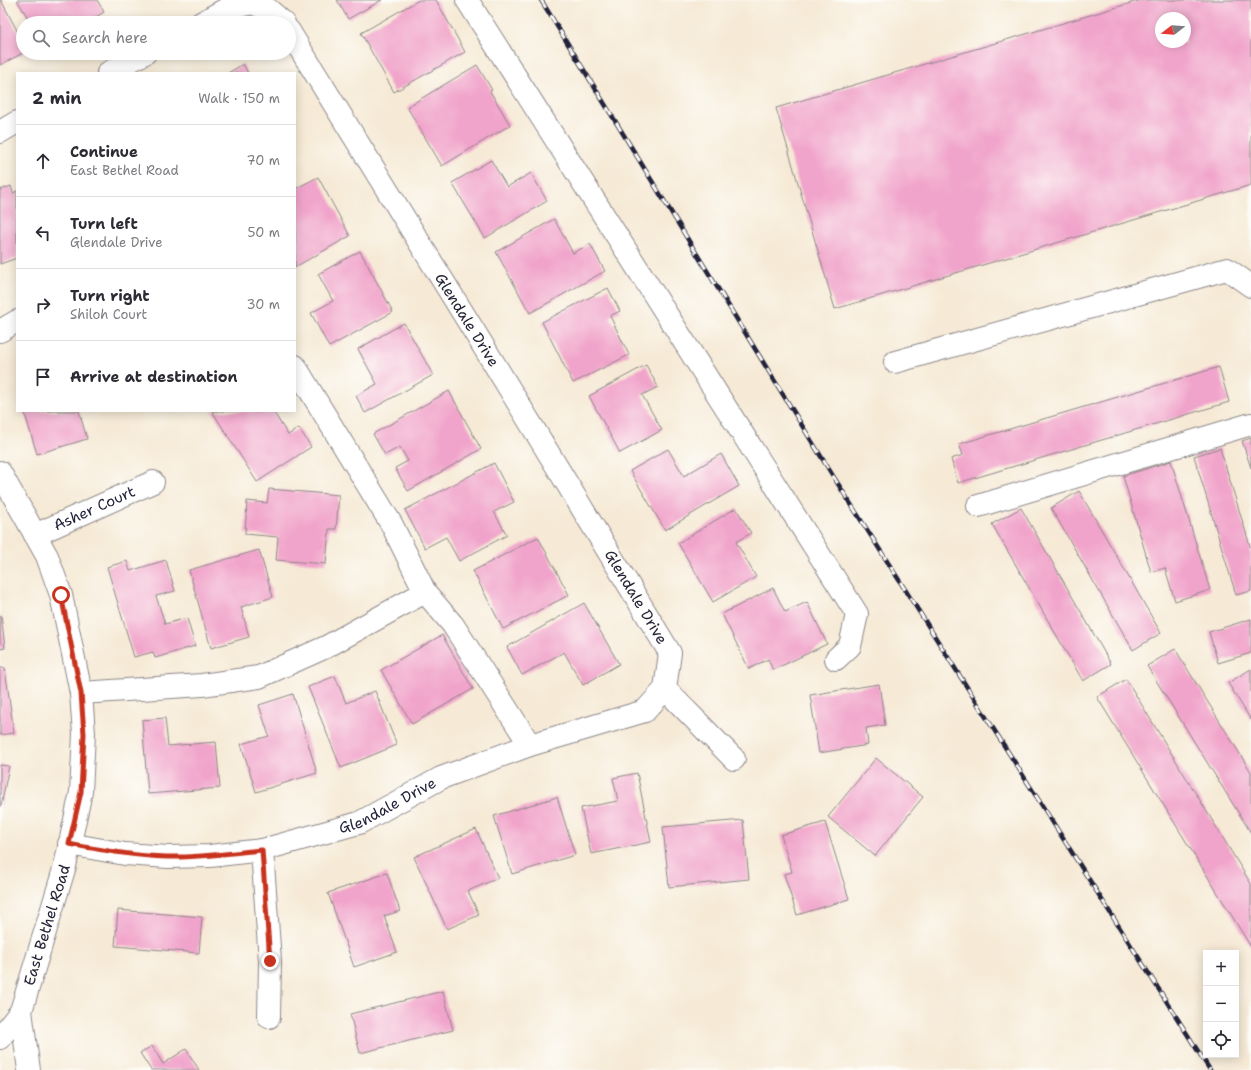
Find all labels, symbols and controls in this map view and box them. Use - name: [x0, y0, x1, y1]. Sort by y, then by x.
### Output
- north arrow: [1155, 12, 1191, 48]
- search box: [16, 16, 296, 60]
- icon: search: [30, 27, 52, 49]
- text: Search here: [62, 28, 148, 48]
- text: 2 min: [32, 87, 82, 109]
- text: Walk · 150 m: [198, 90, 280, 107]
- text: Continue: [70, 142, 138, 162]
- icon: ahead: [32, 150, 54, 172]
- text: 70 m: [246, 152, 280, 169]
- text: East Bethel Road: [70, 162, 179, 179]
- text: Turn left: [70, 214, 138, 234]
- icon: left: [32, 222, 54, 244]
- text: 50 m: [247, 224, 280, 241]
- text: Glendale Drive: [70, 234, 163, 251]
- street label: Glendale Drive: [430, 269, 504, 371]
- text: Turn right: [70, 286, 150, 306]
- icon: right: [32, 294, 54, 316]
- text: 30 m: [246, 296, 280, 313]
- text: Shiloh Court: [70, 306, 147, 323]
- icon: arrive: [32, 366, 54, 388]
- text: Arrive at destination: [70, 367, 238, 387]
- street label: Asher Court: [50, 481, 138, 535]
- street label: Glendale Drive: [600, 546, 672, 648]
- route start: [52, 586, 70, 604]
- street label: Glendale Drive: [337, 773, 440, 838]
- street label: East Bethel Road: [19, 862, 75, 988]
- map controls: [1203, 950, 1239, 1058]
- button: +: [1203, 950, 1239, 986]
- route end: [261, 952, 279, 970]
- button: −: [1203, 986, 1239, 1022]
- button: locate: [1203, 1022, 1239, 1058]

